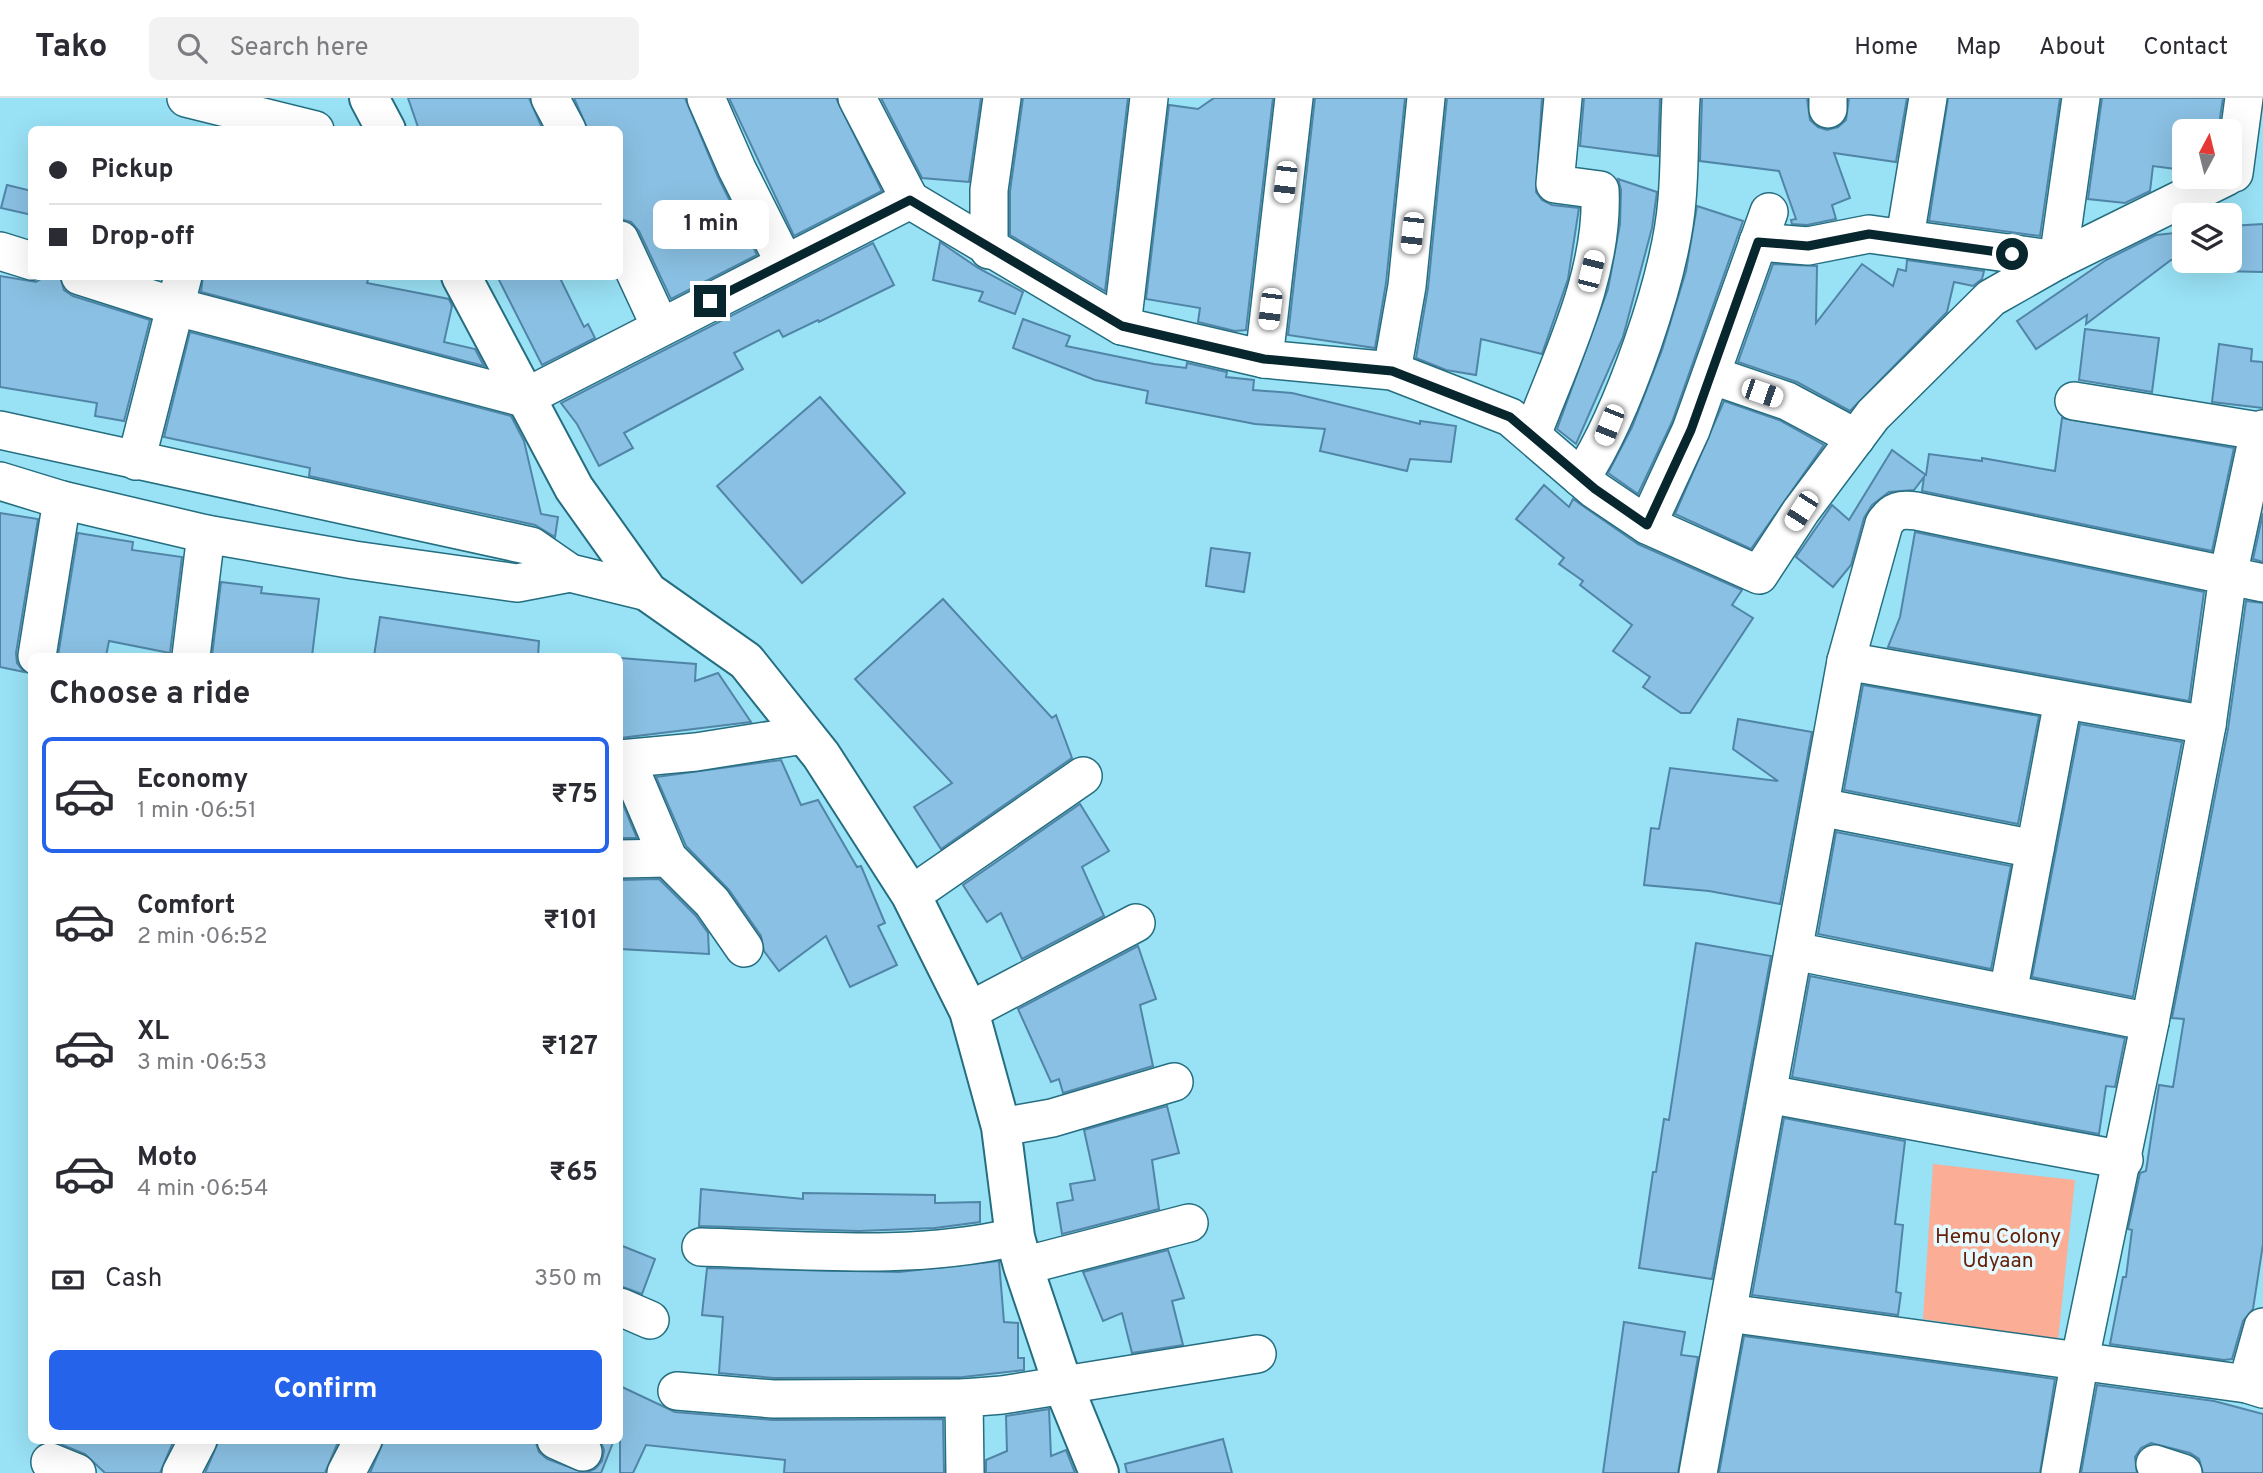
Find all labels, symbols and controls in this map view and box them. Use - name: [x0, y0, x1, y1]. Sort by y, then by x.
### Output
- search box: [149, 17, 639, 80]
- text: Tako: [35, 27, 107, 69]
- icon: search: [173, 29, 211, 67]
- text: Search here: [229, 32, 368, 65]
- text: Home: [1854, 33, 1918, 63]
- text: Map: [1956, 33, 2001, 63]
- text: About: [2039, 33, 2105, 63]
- text: Contact: [2143, 33, 2228, 63]
- north arrow: [2172, 119, 2242, 189]
- map controls: [2172, 119, 2242, 273]
- text: Pickup: [91, 154, 174, 187]
- car: [1273, 160, 1298, 204]
- callout: 1 min: [652, 200, 768, 248]
- button: layers: [2172, 203, 2242, 273]
- text: 1 min: [683, 210, 739, 239]
- car: [1400, 211, 1425, 255]
- text: Drop-off: [91, 221, 194, 254]
- route start: [1996, 238, 2028, 270]
- car: [1576, 248, 1607, 294]
- route end: [694, 285, 726, 317]
- car: [1258, 287, 1283, 331]
- car: [1739, 376, 1786, 410]
- car: [1592, 402, 1627, 448]
- car: [1781, 488, 1822, 534]
- text: Choose a ride: [49, 675, 250, 715]
- icon: car: [53, 764, 116, 827]
- text: Economy: [137, 764, 248, 797]
- text: ₹75: [551, 779, 598, 812]
- text: 1 min · 06:51: [137, 797, 257, 826]
- icon: car: [53, 890, 116, 953]
- text: Comfort: [137, 890, 235, 923]
- text: ₹101: [543, 905, 598, 938]
- text: 2 min · 06:52: [137, 923, 267, 952]
- icon: car: [53, 1016, 116, 1079]
- text: XL: [137, 1016, 169, 1049]
- text: ₹127: [541, 1031, 598, 1064]
- text: 3 min · 06:53: [137, 1049, 267, 1078]
- icon: car: [53, 1142, 116, 1205]
- text: Moto: [137, 1142, 197, 1175]
- text: ₹65: [549, 1157, 598, 1190]
- text: 4 min · 06:54: [137, 1175, 268, 1204]
- park label: Hemu Colony Udyaan: [1935, 1224, 2061, 1275]
- icon: cash: [49, 1261, 87, 1299]
- text: Cash: [105, 1263, 162, 1296]
- text: 350 m: [534, 1265, 602, 1294]
- button: Confirm: [49, 1350, 602, 1430]

